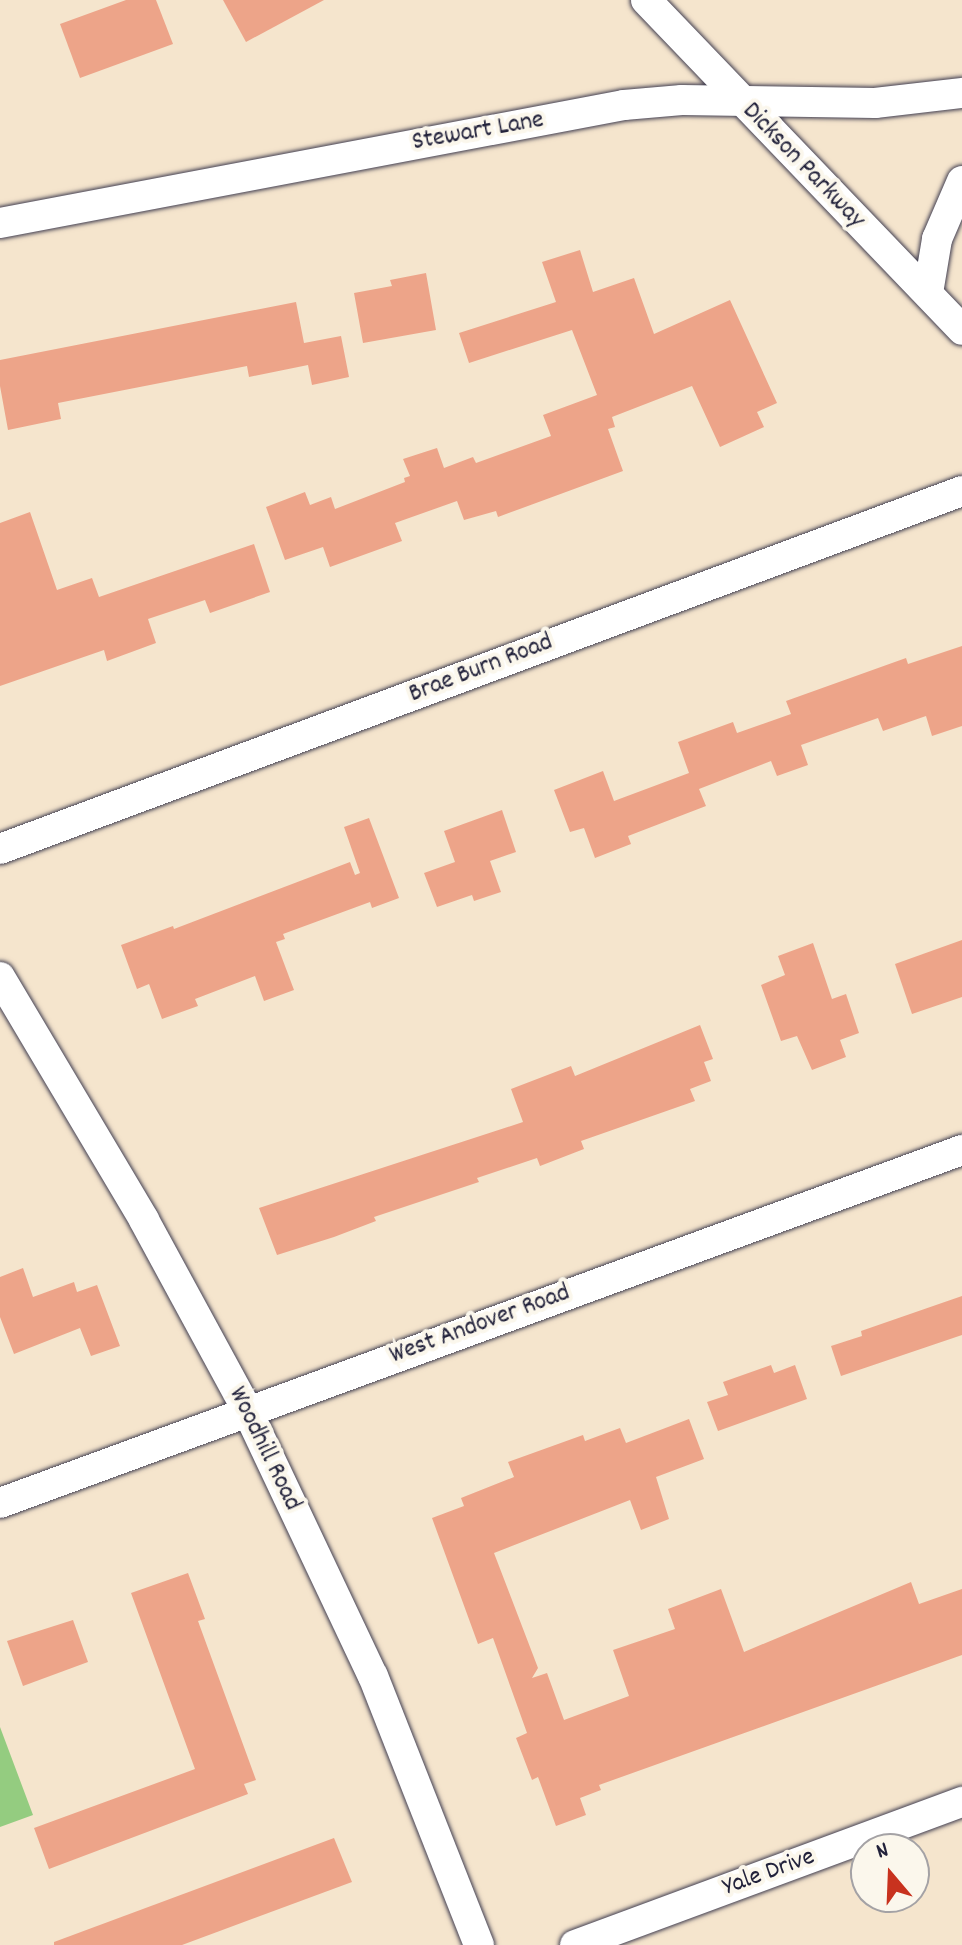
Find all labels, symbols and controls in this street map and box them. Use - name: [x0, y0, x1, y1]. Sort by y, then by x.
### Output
- street label: Dickson Parkway: [735, 96, 871, 236]
- street label: Stewart Lane: [410, 105, 546, 159]
- street label: Brae Burn Road: [405, 627, 557, 711]
- street label: West Andover Road: [386, 1278, 574, 1372]
- street label: Woodhill Road: [221, 1382, 307, 1516]
- north arrow: [850, 1833, 930, 1913]
- text: N: [872, 1835, 893, 1868]
- street label: Yale Drive: [719, 1842, 819, 1904]

